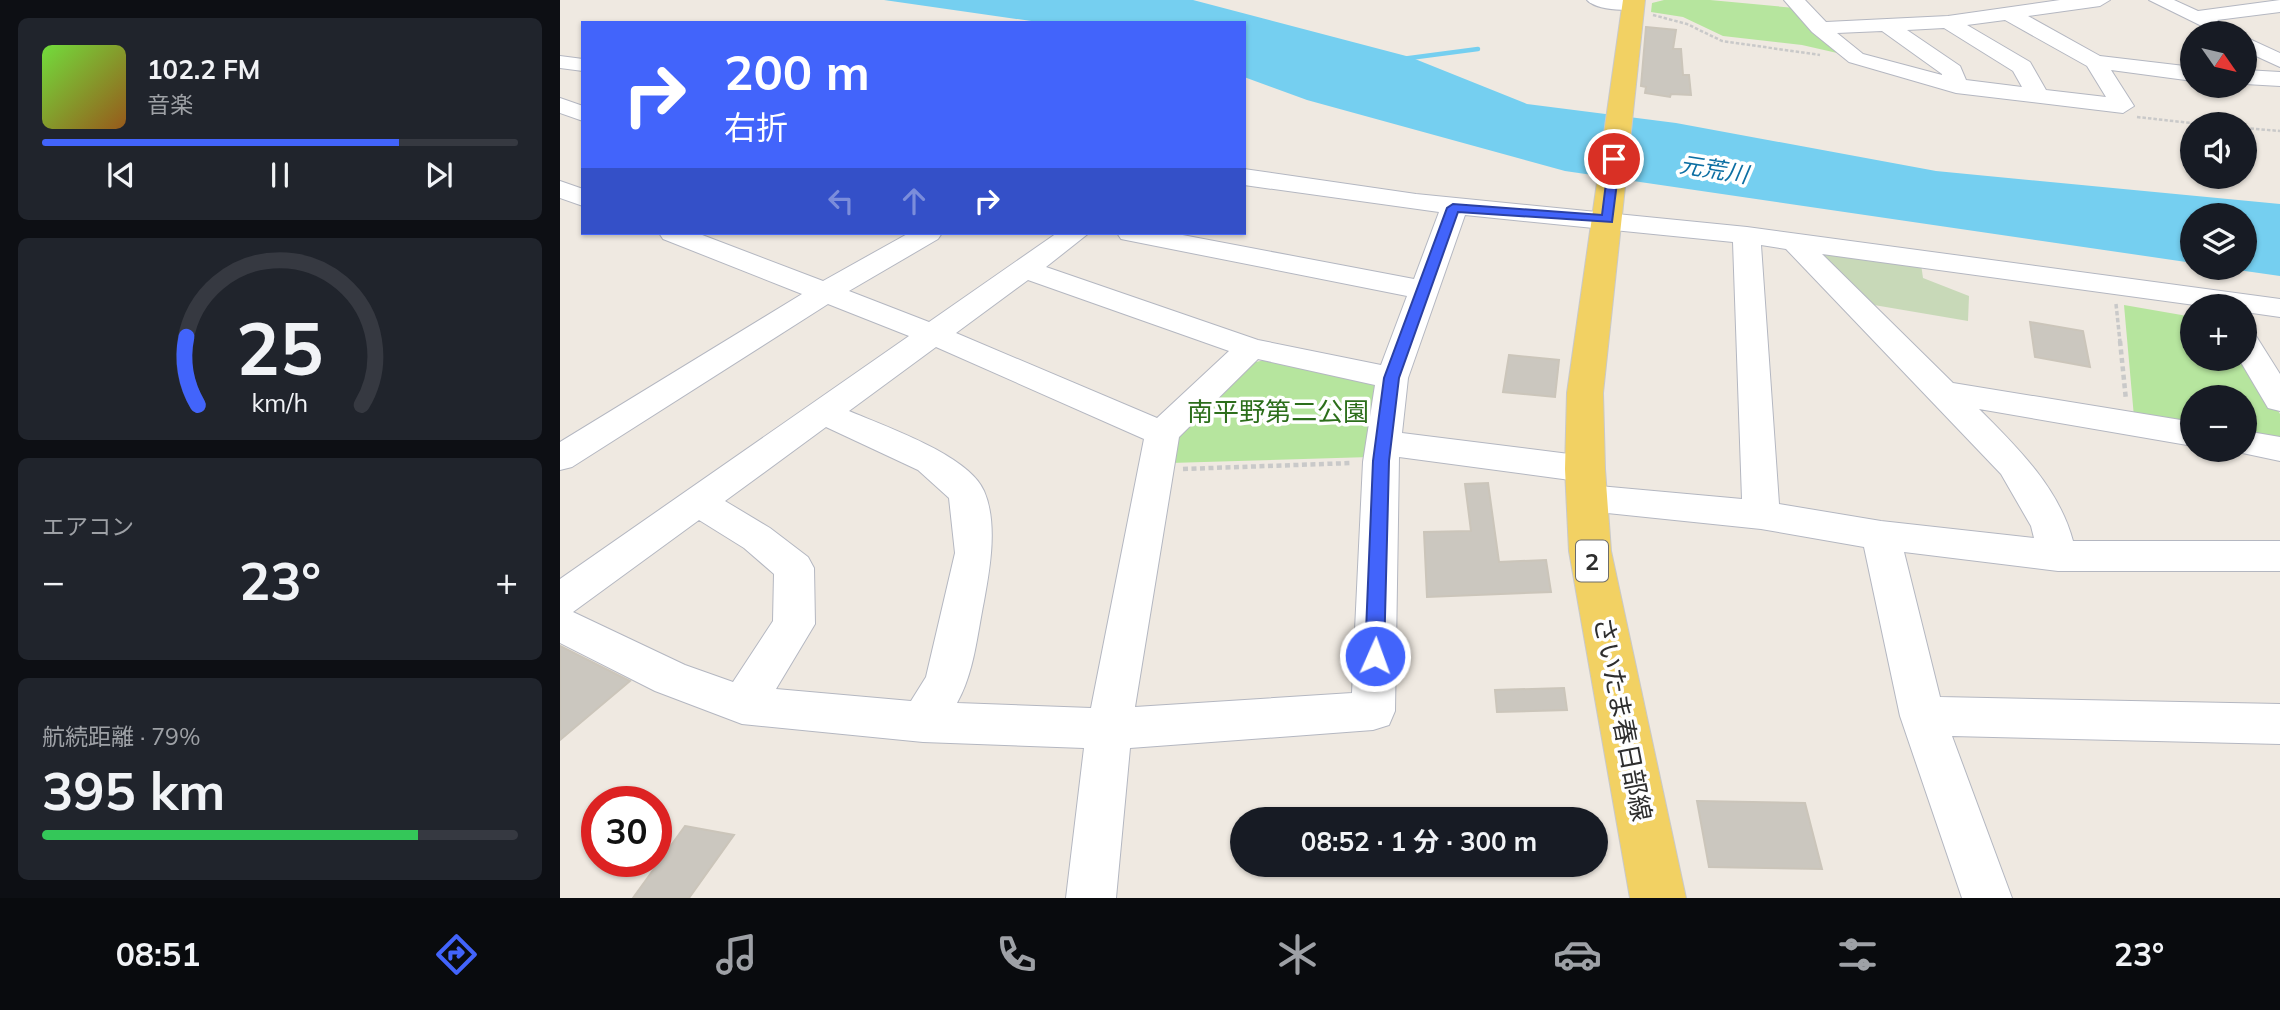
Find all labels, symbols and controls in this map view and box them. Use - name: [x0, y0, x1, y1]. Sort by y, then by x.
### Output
- north arrow: [2180, 21, 2258, 98]
- map controls: [2180, 21, 2257, 462]
- text: 200 m: [724, 41, 870, 102]
- icon: right: [609, 49, 700, 140]
- text: 102.2 FM: [147, 53, 260, 86]
- text: 音楽: [147, 90, 193, 119]
- text: 右折: [724, 107, 788, 147]
- button: sound: [2180, 112, 2257, 189]
- pin: [1584, 129, 1644, 189]
- icon: arrive: [1595, 140, 1633, 178]
- water label: 元荒川: [1678, 149, 1753, 189]
- icon: previous: [102, 156, 140, 194]
- icon: pause: [261, 156, 299, 194]
- icon: next: [420, 156, 458, 194]
- icon: left: [822, 182, 860, 220]
- icon: ahead: [895, 182, 933, 220]
- icon: right: [968, 182, 1006, 220]
- button: layers: [2180, 203, 2257, 280]
- button: +: [2180, 294, 2257, 371]
- text: 25: [236, 302, 324, 393]
- button: −: [2180, 385, 2257, 462]
- text: km/h: [252, 387, 308, 418]
- park label: 南平野第二公園: [1187, 395, 1369, 428]
- text: エアコン: [42, 512, 134, 541]
- road number: 2: [1576, 540, 1608, 582]
- text: 23°: [239, 548, 321, 613]
- text: −: [42, 557, 65, 605]
- text: +: [495, 557, 518, 605]
- street label: さいたま春日部線: [1587, 614, 1659, 824]
- position arrow: [1338, 619, 1412, 693]
- text: 航続距離 · 79%: [42, 722, 200, 751]
- text: 395 km: [42, 758, 225, 823]
- speed limit sign: 30: [581, 786, 672, 877]
- text: 08:52 · 1 分 · 300 m: [1301, 825, 1537, 858]
- icon: directions: [432, 930, 481, 979]
- icon: music: [712, 930, 761, 979]
- icon: phone: [992, 930, 1041, 979]
- icon: climate: [1273, 930, 1322, 979]
- icon: car: [1553, 930, 1602, 979]
- icon: filters: [1833, 930, 1882, 979]
- text: 08:51: [116, 934, 200, 974]
- text: 23°: [2114, 934, 2164, 974]

